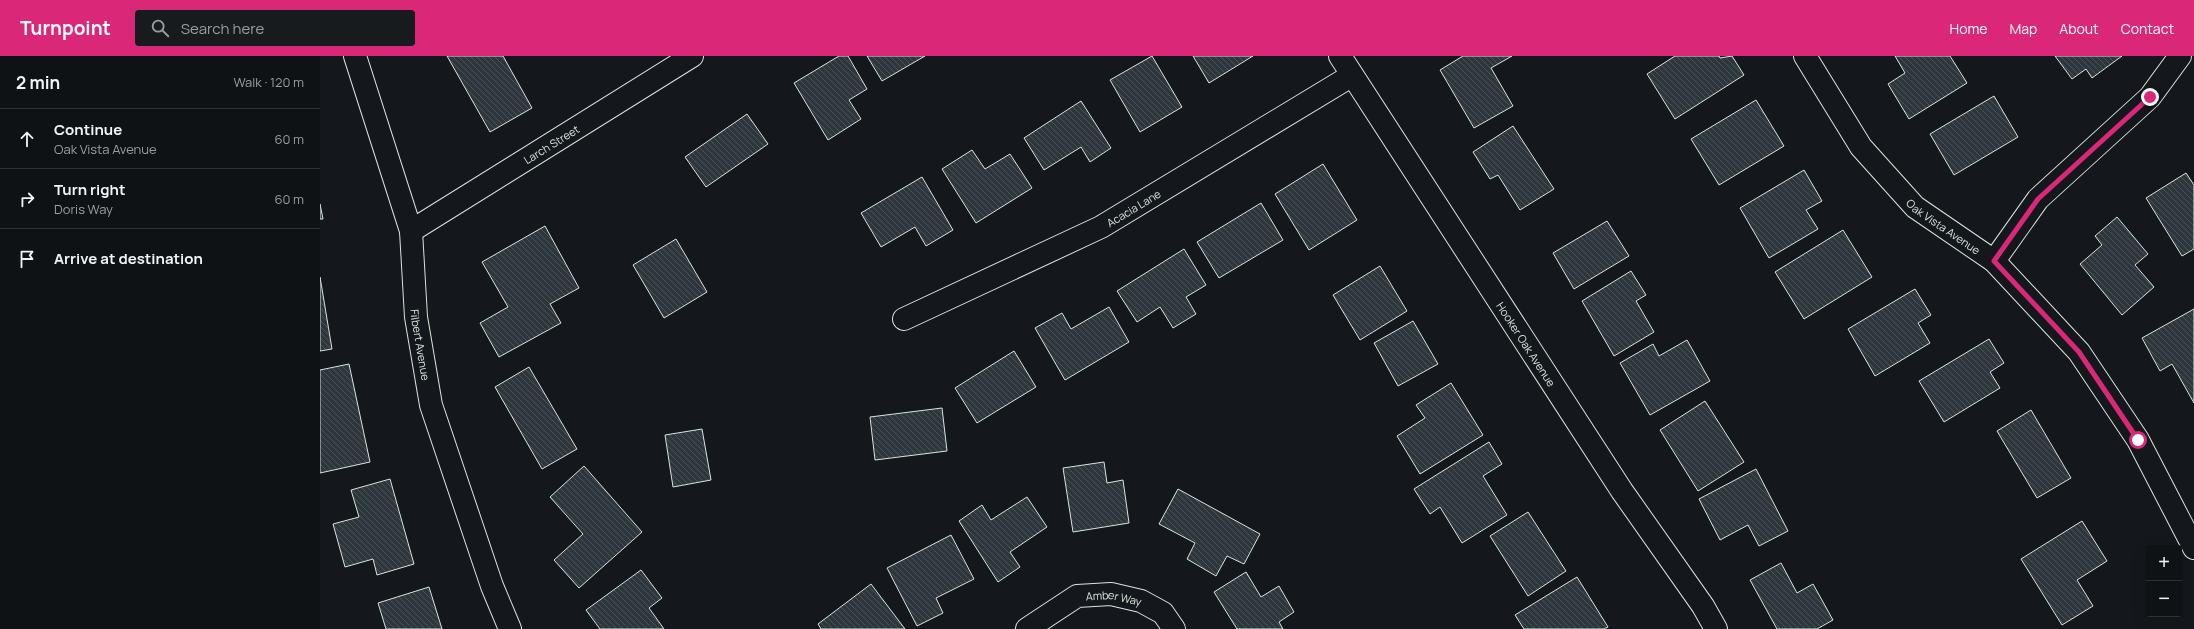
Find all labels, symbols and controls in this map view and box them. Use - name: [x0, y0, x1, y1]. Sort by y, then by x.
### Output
- search box: [135, 10, 415, 46]
- text: Turnpoint: [20, 15, 111, 41]
- icon: search: [149, 17, 171, 39]
- text: Search here: [181, 18, 264, 39]
- text: Home: [1950, 19, 1987, 38]
- text: Map: [2009, 19, 2037, 38]
- text: About: [2059, 19, 2099, 38]
- text: Contact: [2121, 19, 2174, 38]
- text: 2 min: [16, 71, 60, 94]
- text: Walk · 120 m: [234, 73, 304, 91]
- route end: [2141, 88, 2159, 106]
- text: Continue: [54, 119, 122, 140]
- street label: Larch Street: [520, 121, 582, 167]
- icon: ahead: [16, 128, 38, 150]
- text: 60 m: [274, 130, 304, 148]
- text: Oak Vista Avenue: [54, 140, 157, 158]
- text: Turn right: [54, 179, 125, 200]
- street label: Acacia Lane: [1103, 185, 1163, 230]
- icon: right: [16, 188, 38, 210]
- text: 60 m: [274, 190, 304, 208]
- street label: Oak Vista Avenue: [1903, 195, 1984, 257]
- text: Doris Way: [54, 200, 113, 218]
- icon: arrive: [16, 248, 38, 270]
- text: Arrive at destination: [54, 248, 203, 269]
- street label: Hooker Oak Avenue: [1494, 299, 1560, 389]
- street label: Filbert Avenue: [408, 309, 434, 382]
- route start: [2129, 431, 2147, 449]
- map controls: [2146, 545, 2182, 617]
- button: +: [2146, 545, 2182, 581]
- button: −: [2146, 581, 2182, 617]
- street label: Amber Way: [1085, 586, 1144, 608]

